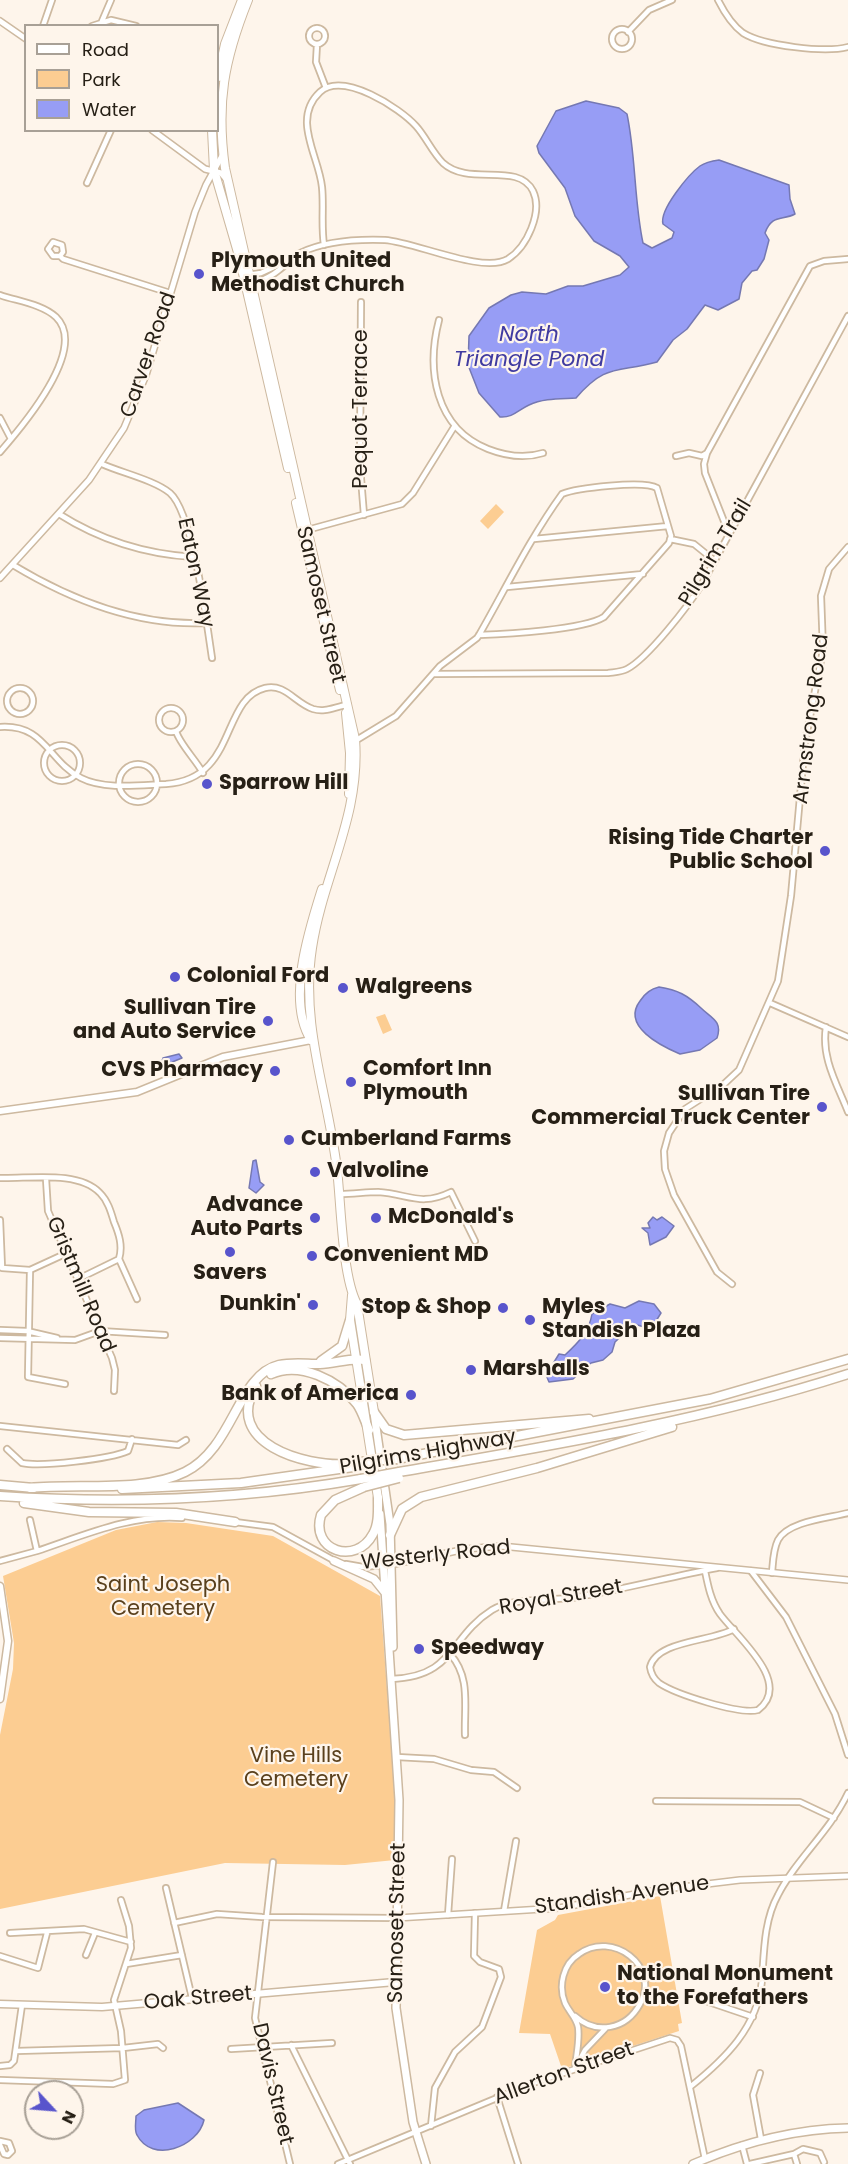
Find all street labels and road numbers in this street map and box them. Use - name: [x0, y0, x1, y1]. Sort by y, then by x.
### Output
- street label: Carver Road: [116, 289, 182, 421]
- street label: Pequot Terrace: [349, 329, 375, 489]
- street label: Pilgrim Trail: [674, 495, 758, 611]
- street label: Eaton Way: [171, 516, 219, 630]
- street label: Samoset Street: [290, 524, 350, 686]
- street label: Armstrong Road: [789, 632, 835, 806]
- street label: Gristmill Road: [40, 1213, 120, 1357]
- street label: Pilgrims Highway: [338, 1425, 518, 1481]
- street label: Westerly Road: [360, 1536, 512, 1576]
- street label: Royal Street: [498, 1575, 624, 1621]
- street label: Samoset Street: [384, 1843, 412, 2003]
- street label: Standish Avenue: [533, 1871, 711, 1921]
- street label: Oak Street: [143, 1982, 253, 2016]
- street label: Davis Street: [246, 2021, 298, 2147]
- street label: Allerton Street: [491, 2037, 637, 2111]

